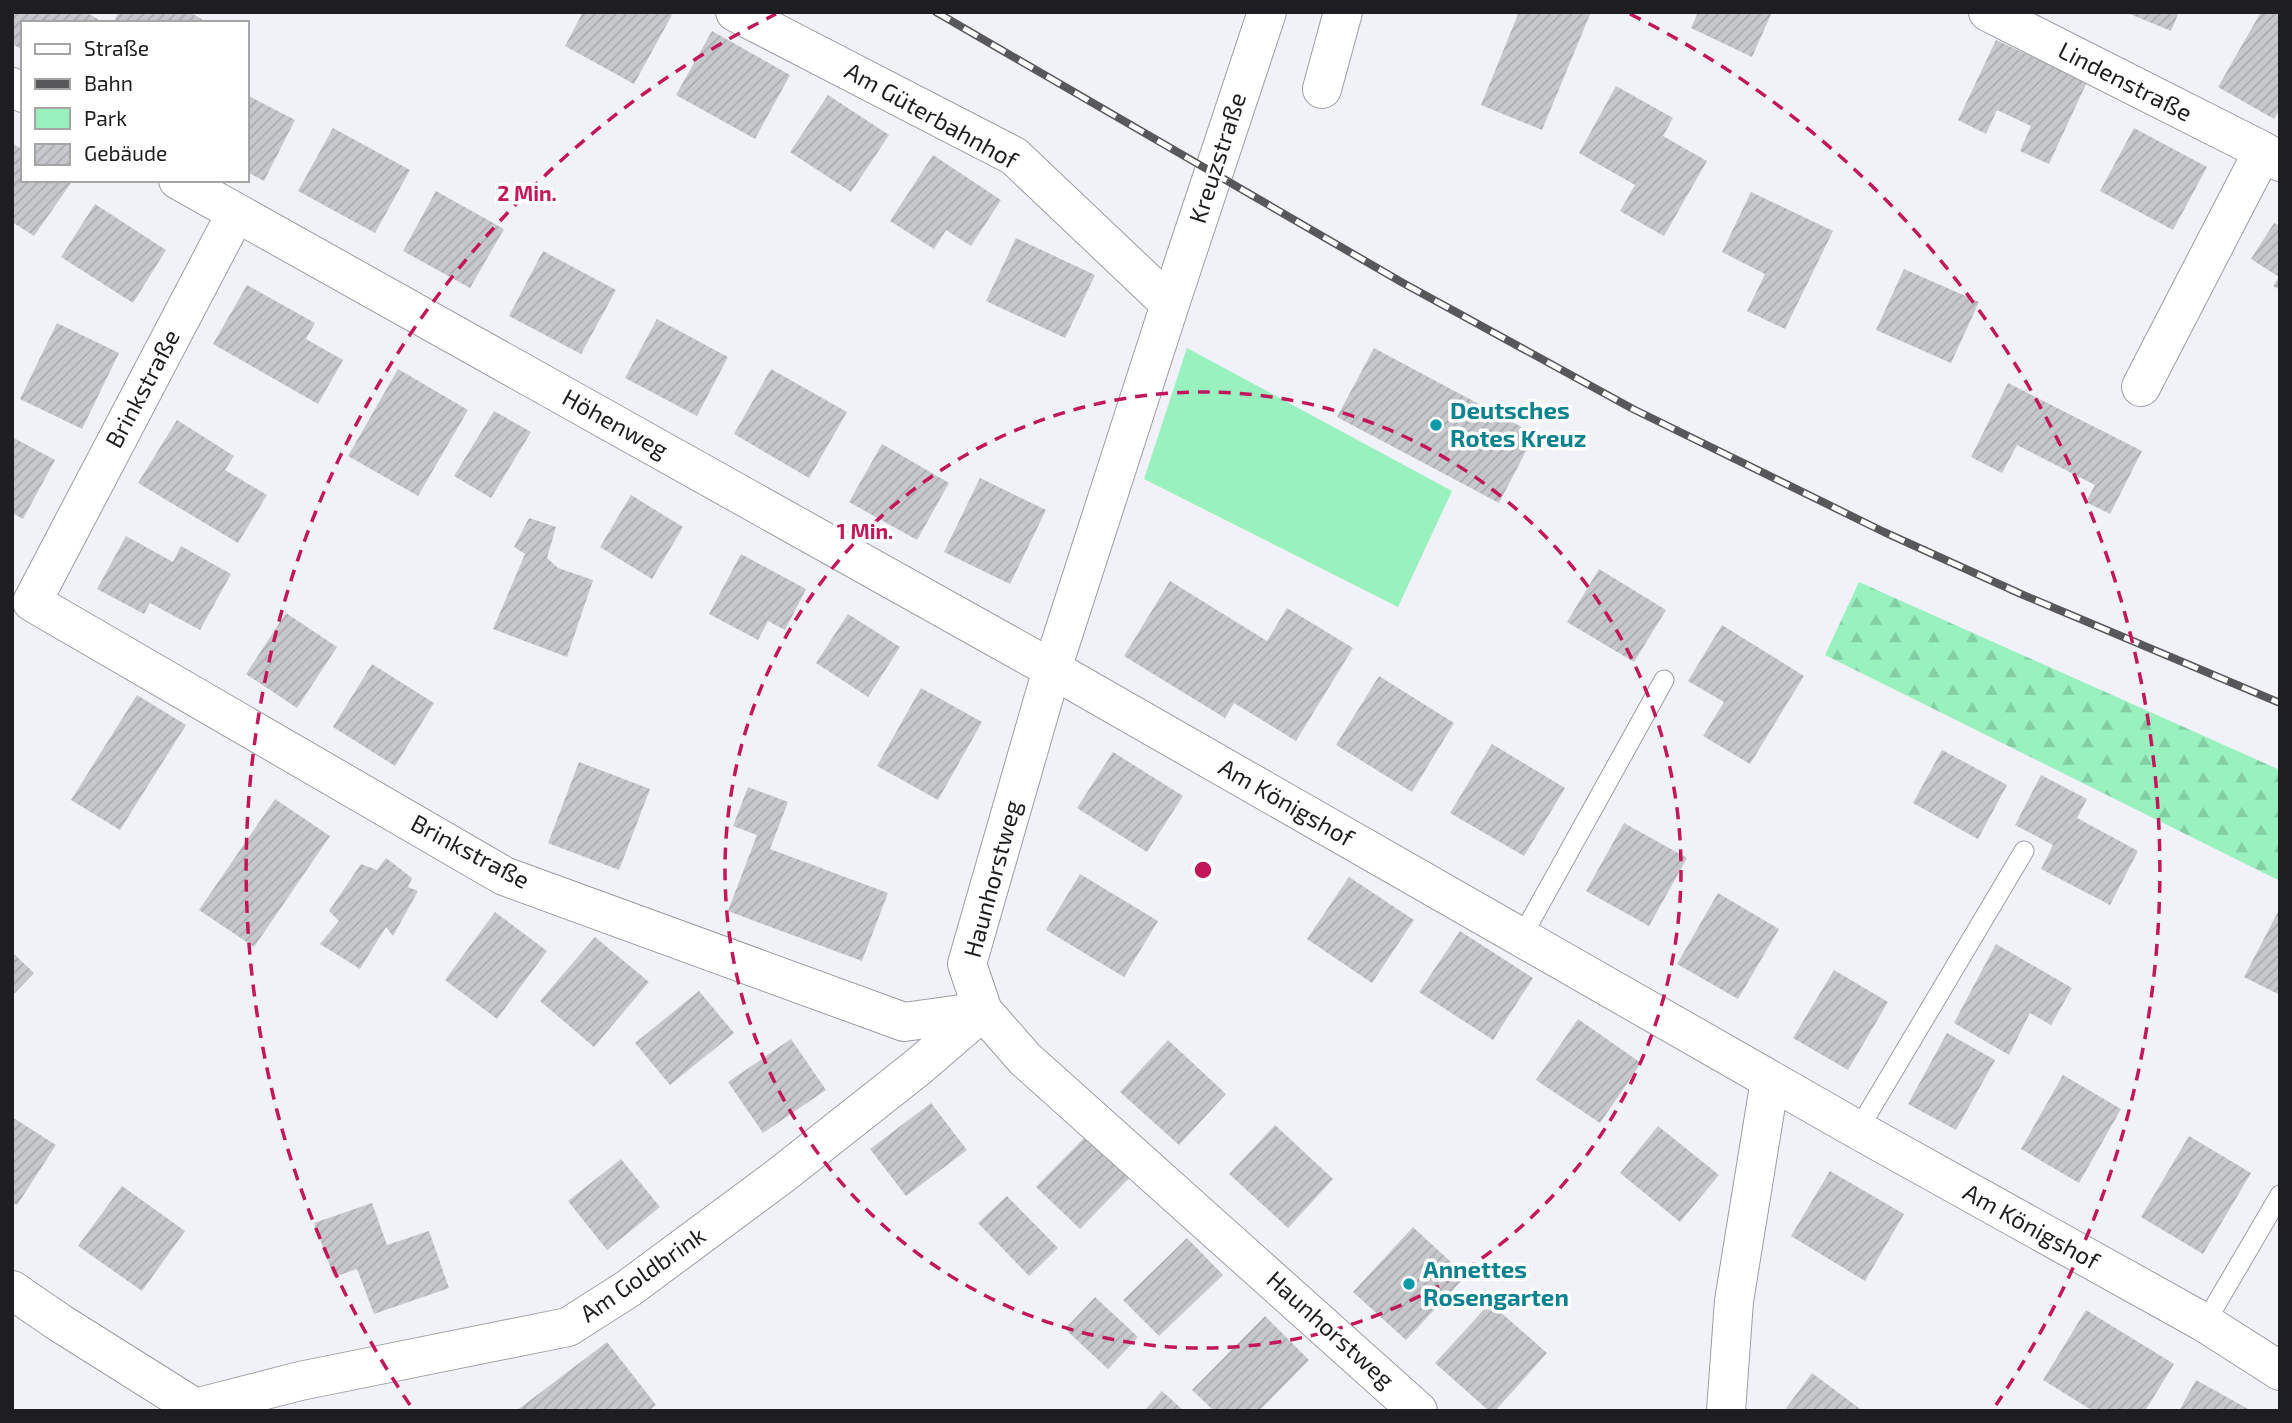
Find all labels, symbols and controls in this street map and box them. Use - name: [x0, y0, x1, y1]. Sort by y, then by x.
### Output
- legend: [21, 21, 248, 182]
- text: Straße: [84, 35, 149, 60]
- street label: Lindenstraße: [2054, 35, 2197, 127]
- street label: Am Güterbahnhof: [840, 55, 1024, 175]
- text: Bahn: [84, 70, 133, 95]
- street label: Kreuzstraße: [1182, 89, 1251, 226]
- text: Park: [84, 105, 127, 130]
- text: Gebäude: [84, 140, 167, 165]
- text: 2 Min.: [497, 180, 557, 205]
- street label: Brinkstraße: [98, 324, 185, 452]
- street label: Höhenweg: [558, 382, 674, 464]
- place label: Deutsches Rotes Kreuz: [1450, 395, 1586, 452]
- marker: Deutsches Rotes Kreuz: [1428, 417, 1444, 433]
- text: 1 Min.: [837, 518, 893, 543]
- street label: Am Königshof: [1214, 751, 1360, 852]
- street label: Haunhorstweg: [957, 797, 1026, 960]
- street label: Brinkstraße: [407, 807, 535, 894]
- centre of rings: [1191, 858, 1215, 882]
- street label: Am Königshof: [1959, 1176, 2106, 1275]
- street label: Am Goldbrink: [574, 1220, 710, 1328]
- place label: Annettes Rosengarten: [1423, 1254, 1569, 1311]
- street label: Haunhorstweg: [1261, 1264, 1401, 1394]
- marker: Annettes Rosengarten: [1401, 1276, 1417, 1292]

